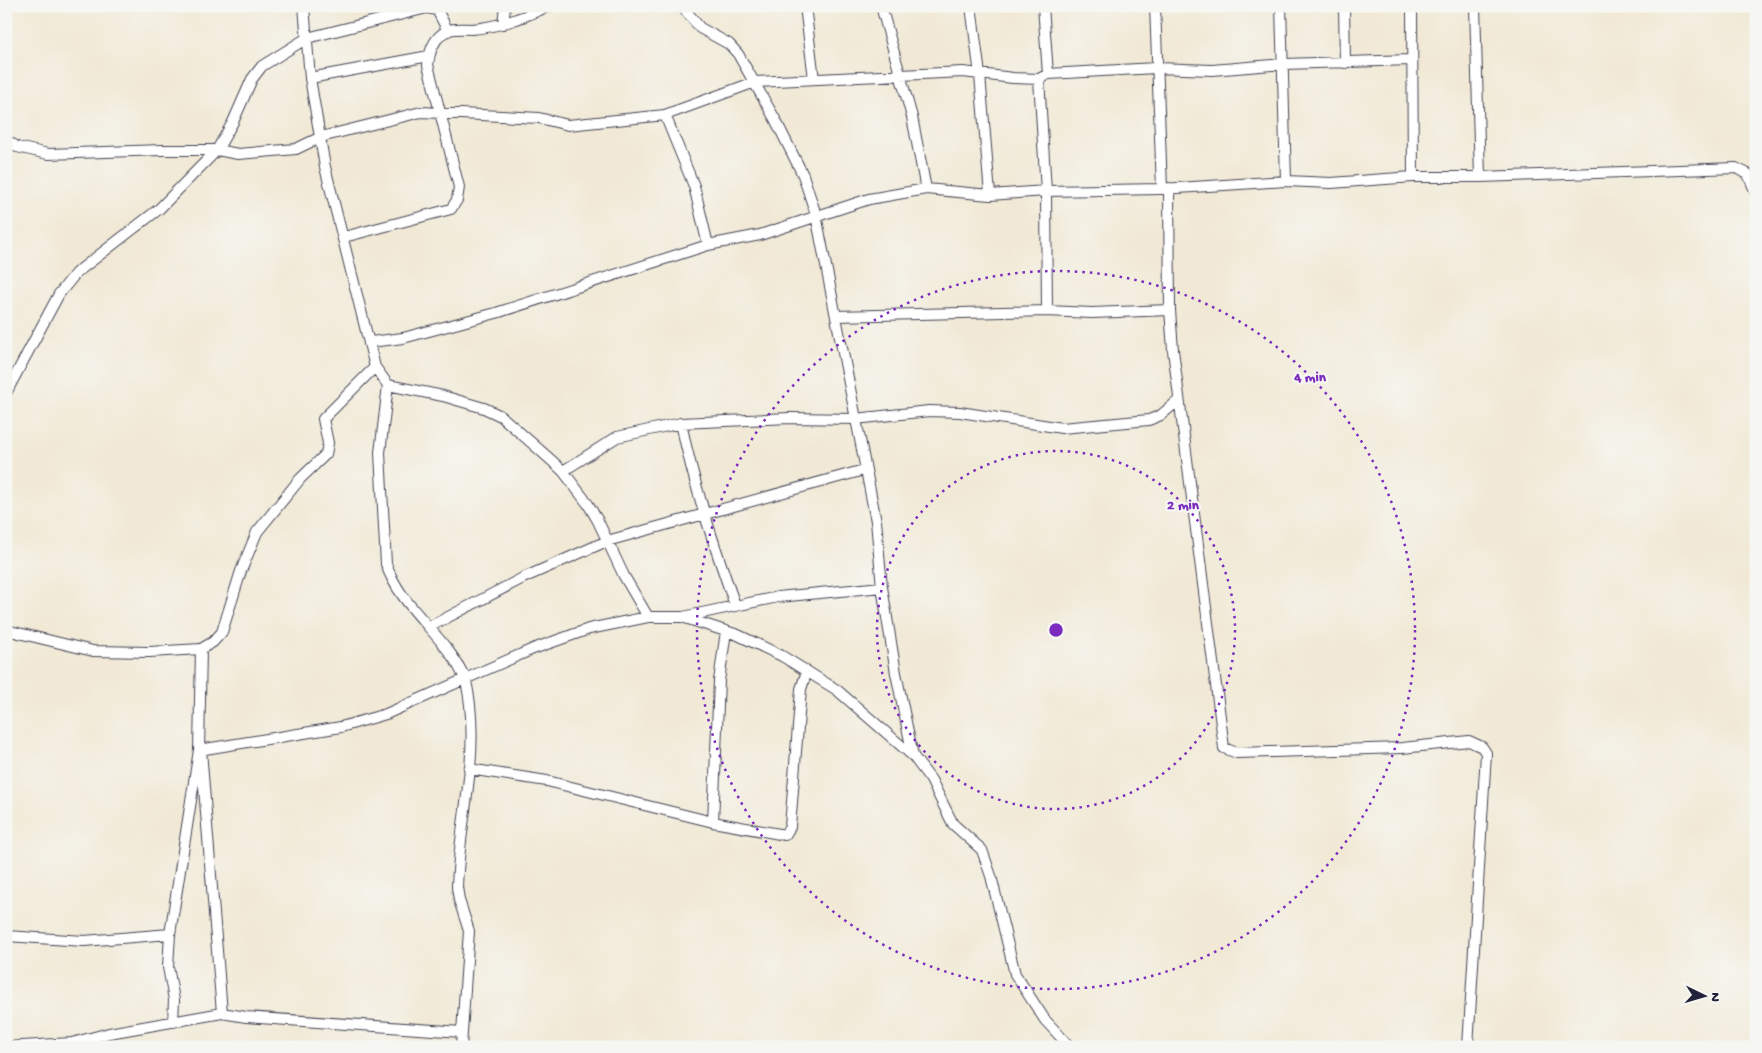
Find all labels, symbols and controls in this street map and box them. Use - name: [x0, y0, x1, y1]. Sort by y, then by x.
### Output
- text: 4 min: [1293, 369, 1327, 387]
- text: 2 min: [1167, 497, 1200, 515]
- centre of rings: [1047, 621, 1065, 639]
- north arrow: [1680, 970, 1730, 1020]
- text: N: [1706, 992, 1723, 1002]

